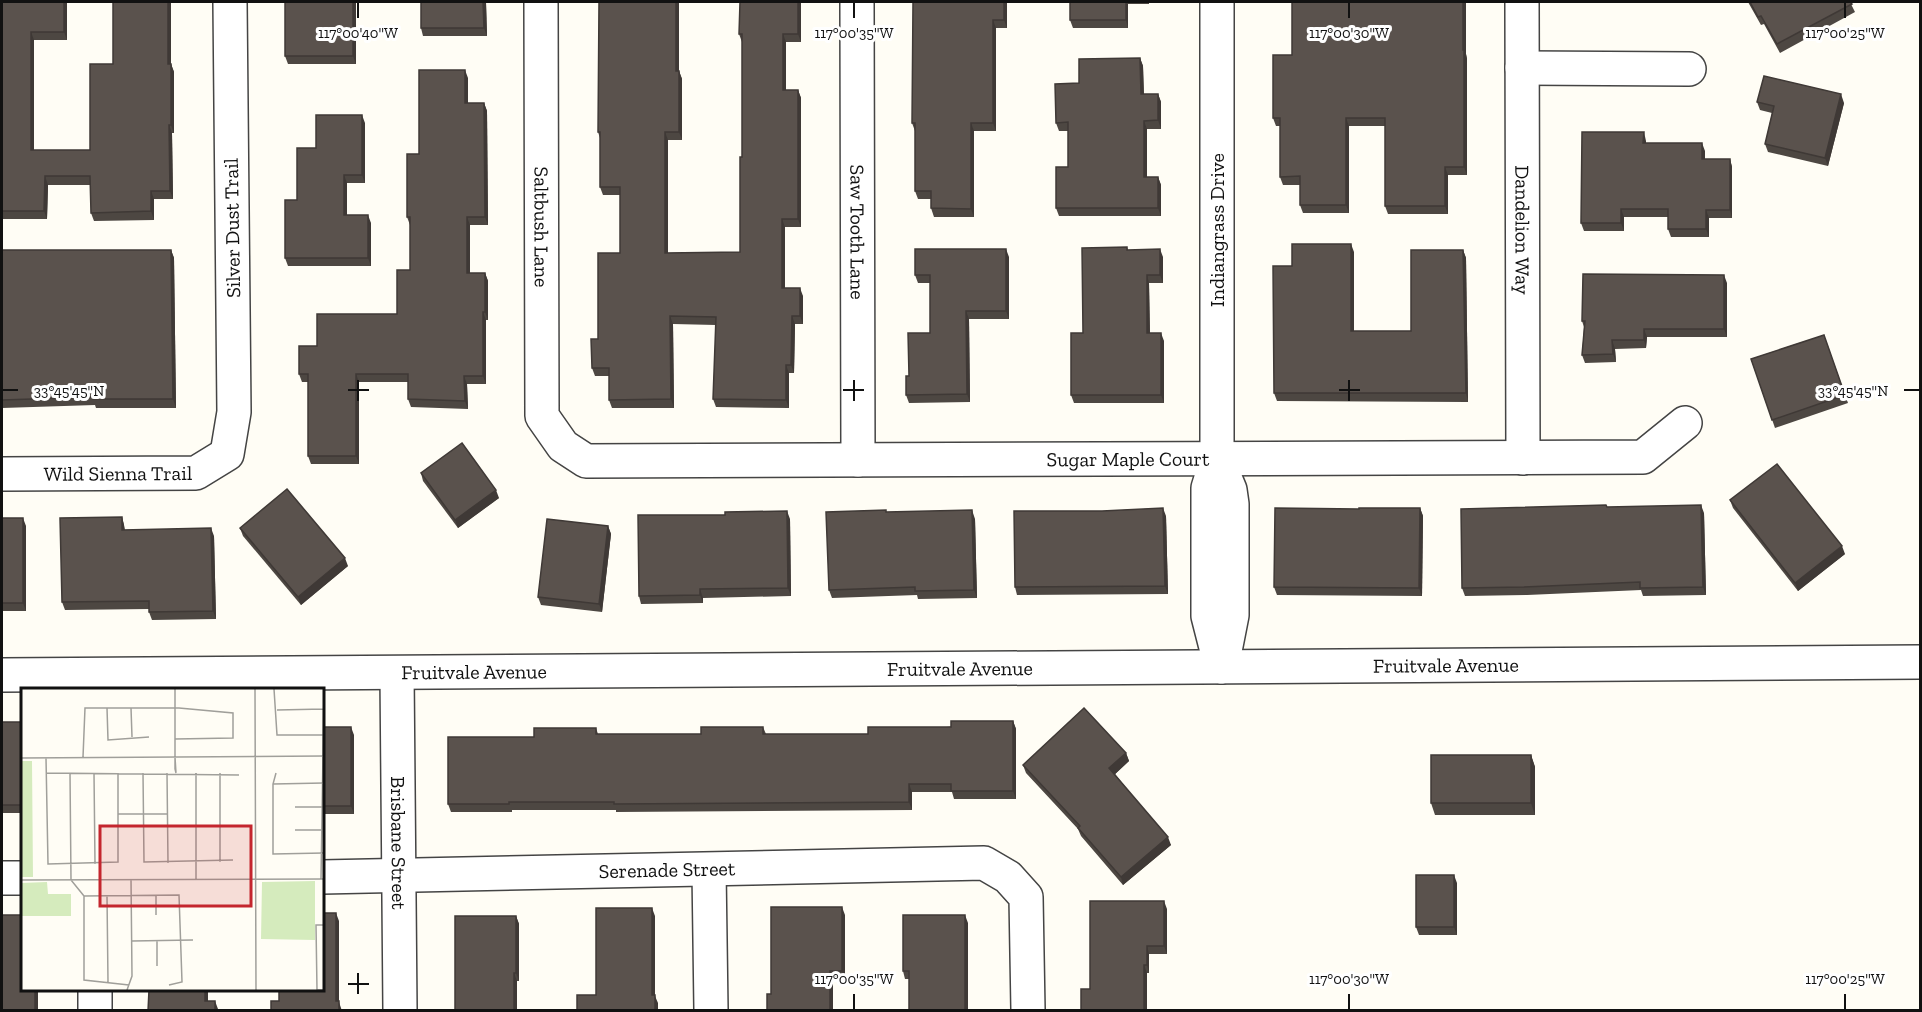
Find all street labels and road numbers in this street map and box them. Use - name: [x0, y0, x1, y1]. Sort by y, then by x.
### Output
- street label: Indiangrass Drive: [1205, 153, 1229, 307]
- street label: Silver Dust Trail: [219, 158, 245, 298]
- street label: Saw Tooth Lane: [845, 164, 870, 300]
- street label: Dandelion Way: [1510, 165, 1535, 295]
- street label: Saltbush Lane: [529, 167, 554, 287]
- street label: Sugar Maple Court: [1046, 447, 1210, 471]
- street label: Wild Sienna Trail: [44, 461, 192, 486]
- street label: Fruitvale Avenue: [1373, 653, 1519, 678]
- street label: Fruitvale Avenue: [887, 656, 1033, 681]
- street label: Fruitvale Avenue: [401, 659, 547, 684]
- street label: Brisbane Street: [386, 776, 411, 910]
- street label: Serenade Street: [598, 856, 736, 883]

